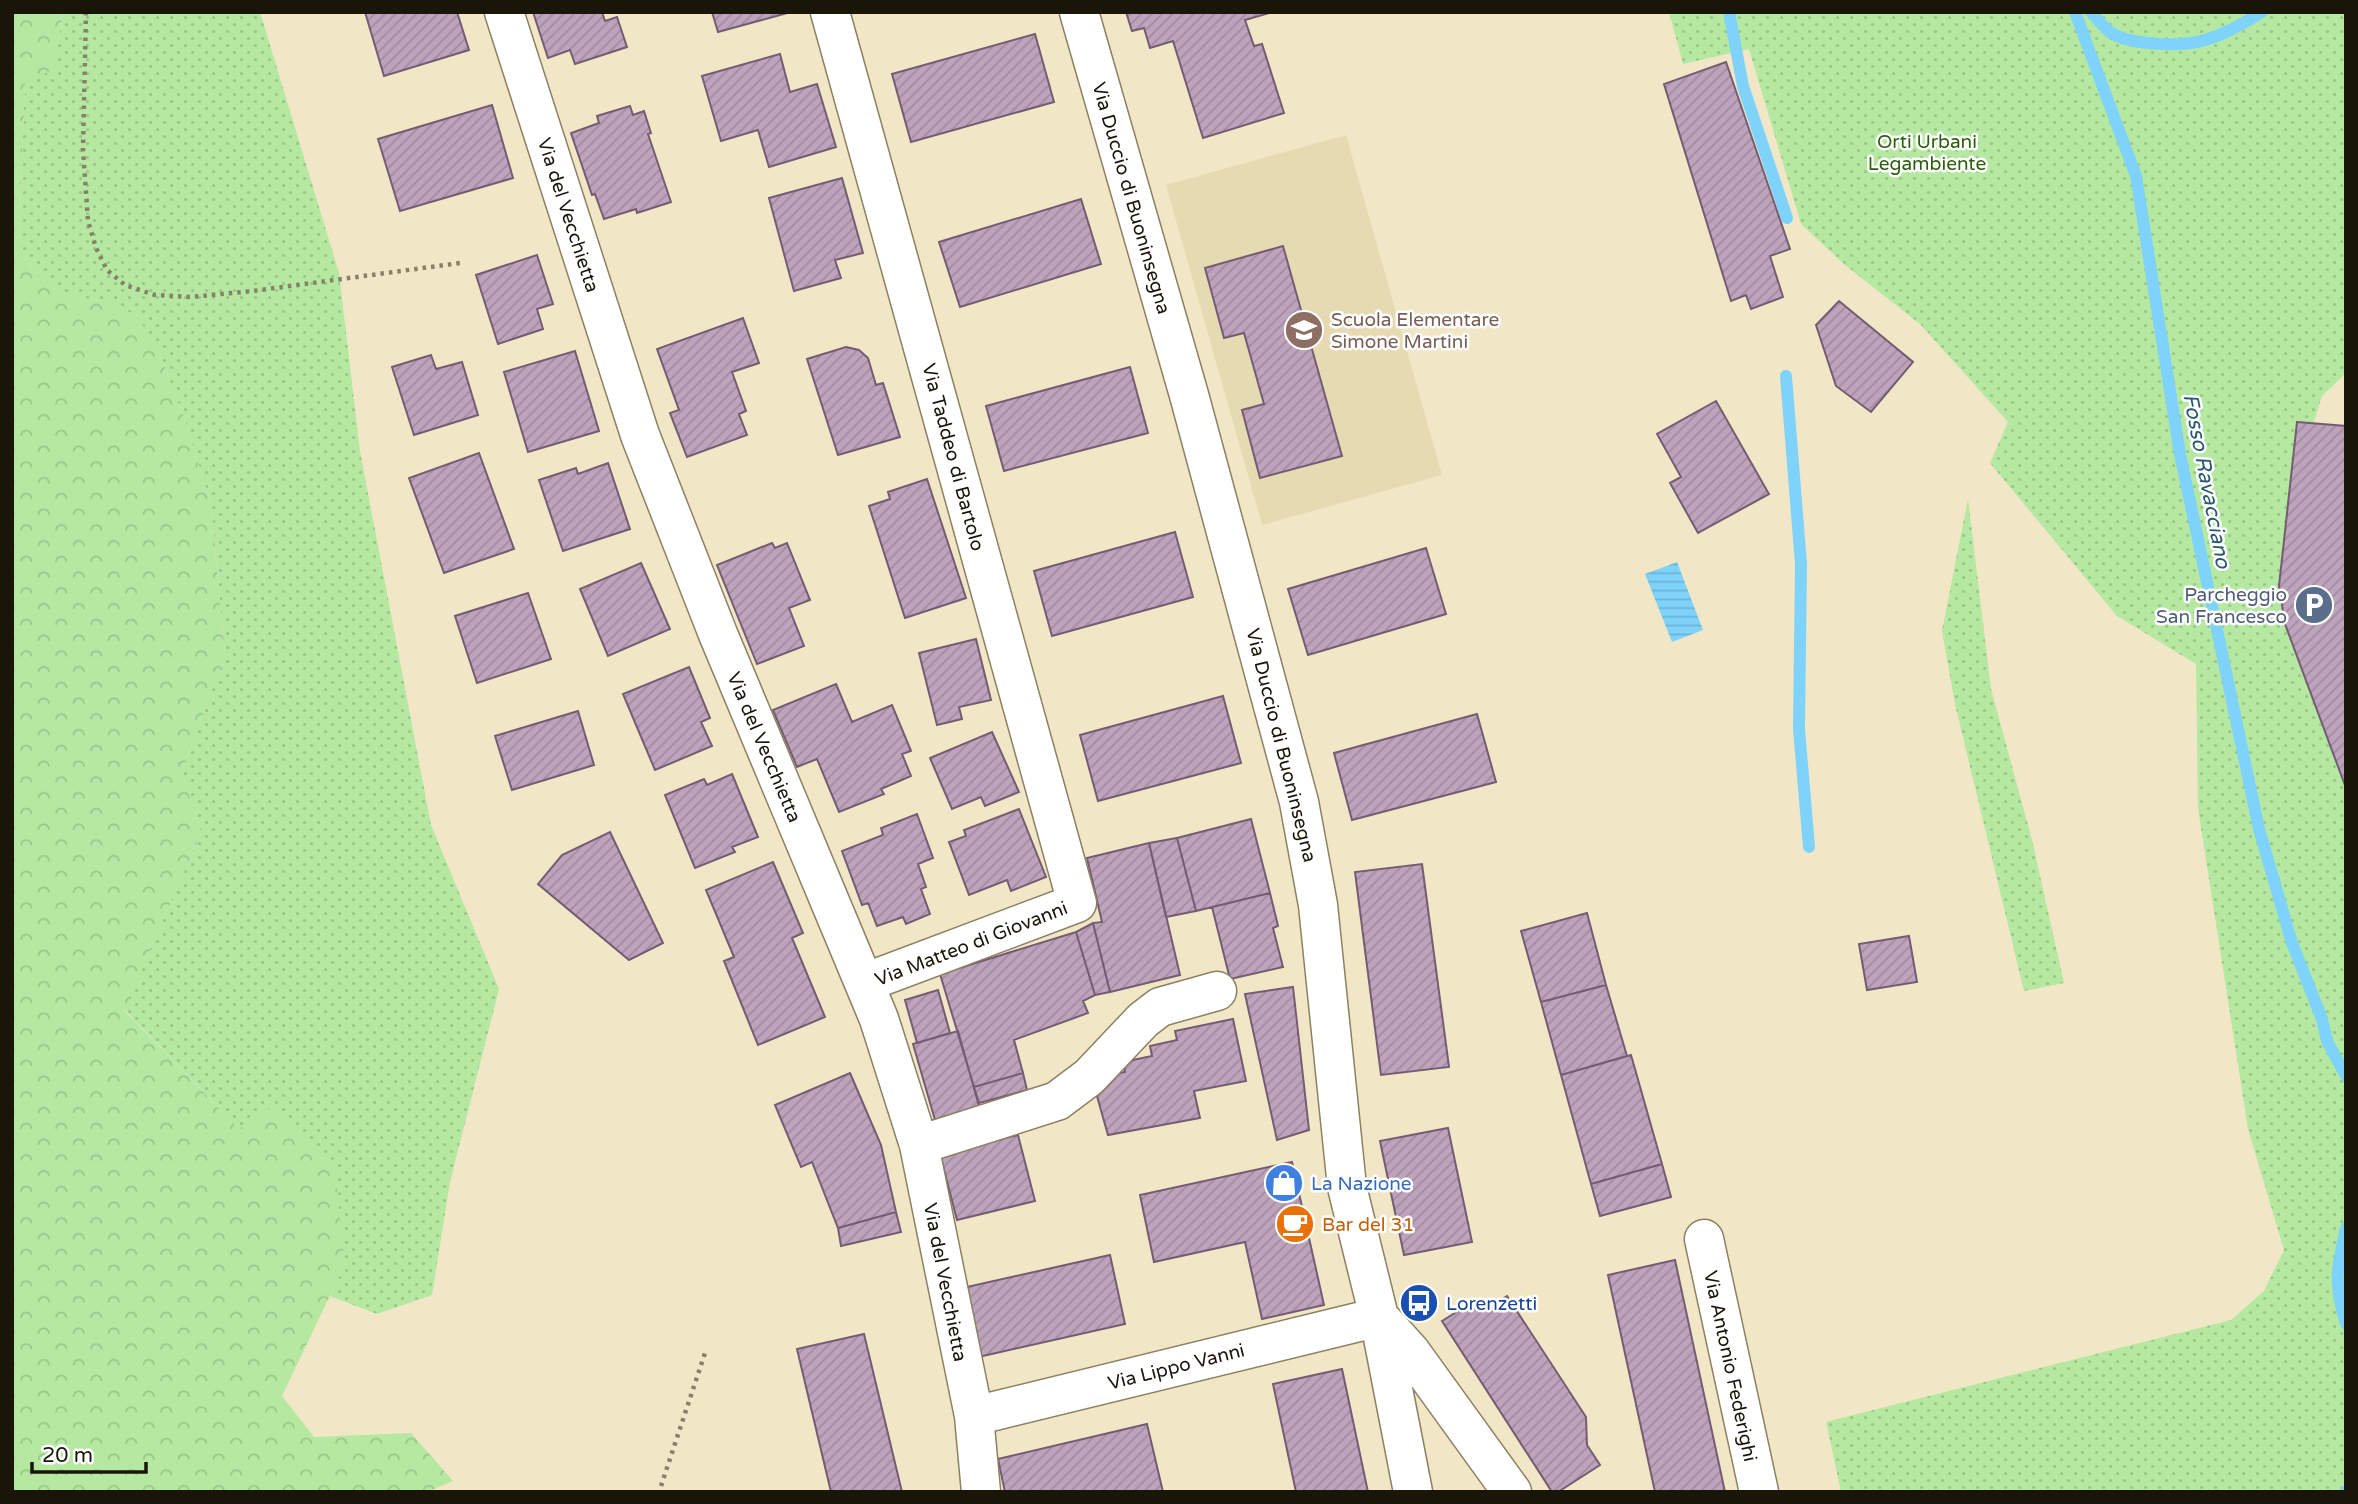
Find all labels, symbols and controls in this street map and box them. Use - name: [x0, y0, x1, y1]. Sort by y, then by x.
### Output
- street label: Via Duccio di Buoninsegna: [1087, 80, 1175, 317]
- park label: Orti Urbani Legambiente: [1868, 131, 1986, 175]
- street label: Via del Vecchietta: [533, 135, 603, 295]
- school or university icon: Scuola Elementare Simone Martini: [1283, 309, 1325, 351]
- place label: Scuola Elementare Simone Martini: [1331, 309, 1499, 353]
- street label: Via Taddeo di Bartolo: [917, 361, 989, 553]
- water label: Fosso Ravacciano: [2177, 392, 2236, 572]
- place label: Parcheggio San Francesco: [2156, 584, 2287, 628]
- parking icon: Parcheggio San Francesco: [2293, 584, 2335, 626]
- street label: Via Duccio di Buoninsegna: [1241, 626, 1321, 864]
- street label: Via del Vecchietta: [722, 669, 806, 826]
- street label: Via Matteo di Giovanni: [872, 897, 1071, 991]
- shop icon: La Nazione: [1263, 1162, 1305, 1204]
- place label: La Nazione: [1311, 1173, 1412, 1195]
- street label: Via del Vecchietta: [919, 1201, 971, 1363]
- cafe icon: Bar del 31: [1274, 1203, 1316, 1245]
- place label: Bar del 31: [1322, 1214, 1414, 1236]
- street label: Via Antonio Federighi: [1699, 1269, 1761, 1464]
- bus stop icon: Lorenzetti: [1398, 1282, 1440, 1324]
- place label: Lorenzetti: [1446, 1293, 1537, 1315]
- street label: Via Lippo Vanni: [1106, 1339, 1247, 1395]
- scale bar: [32, 1430, 145, 1474]
- text: 20 m: [42, 1443, 93, 1468]

